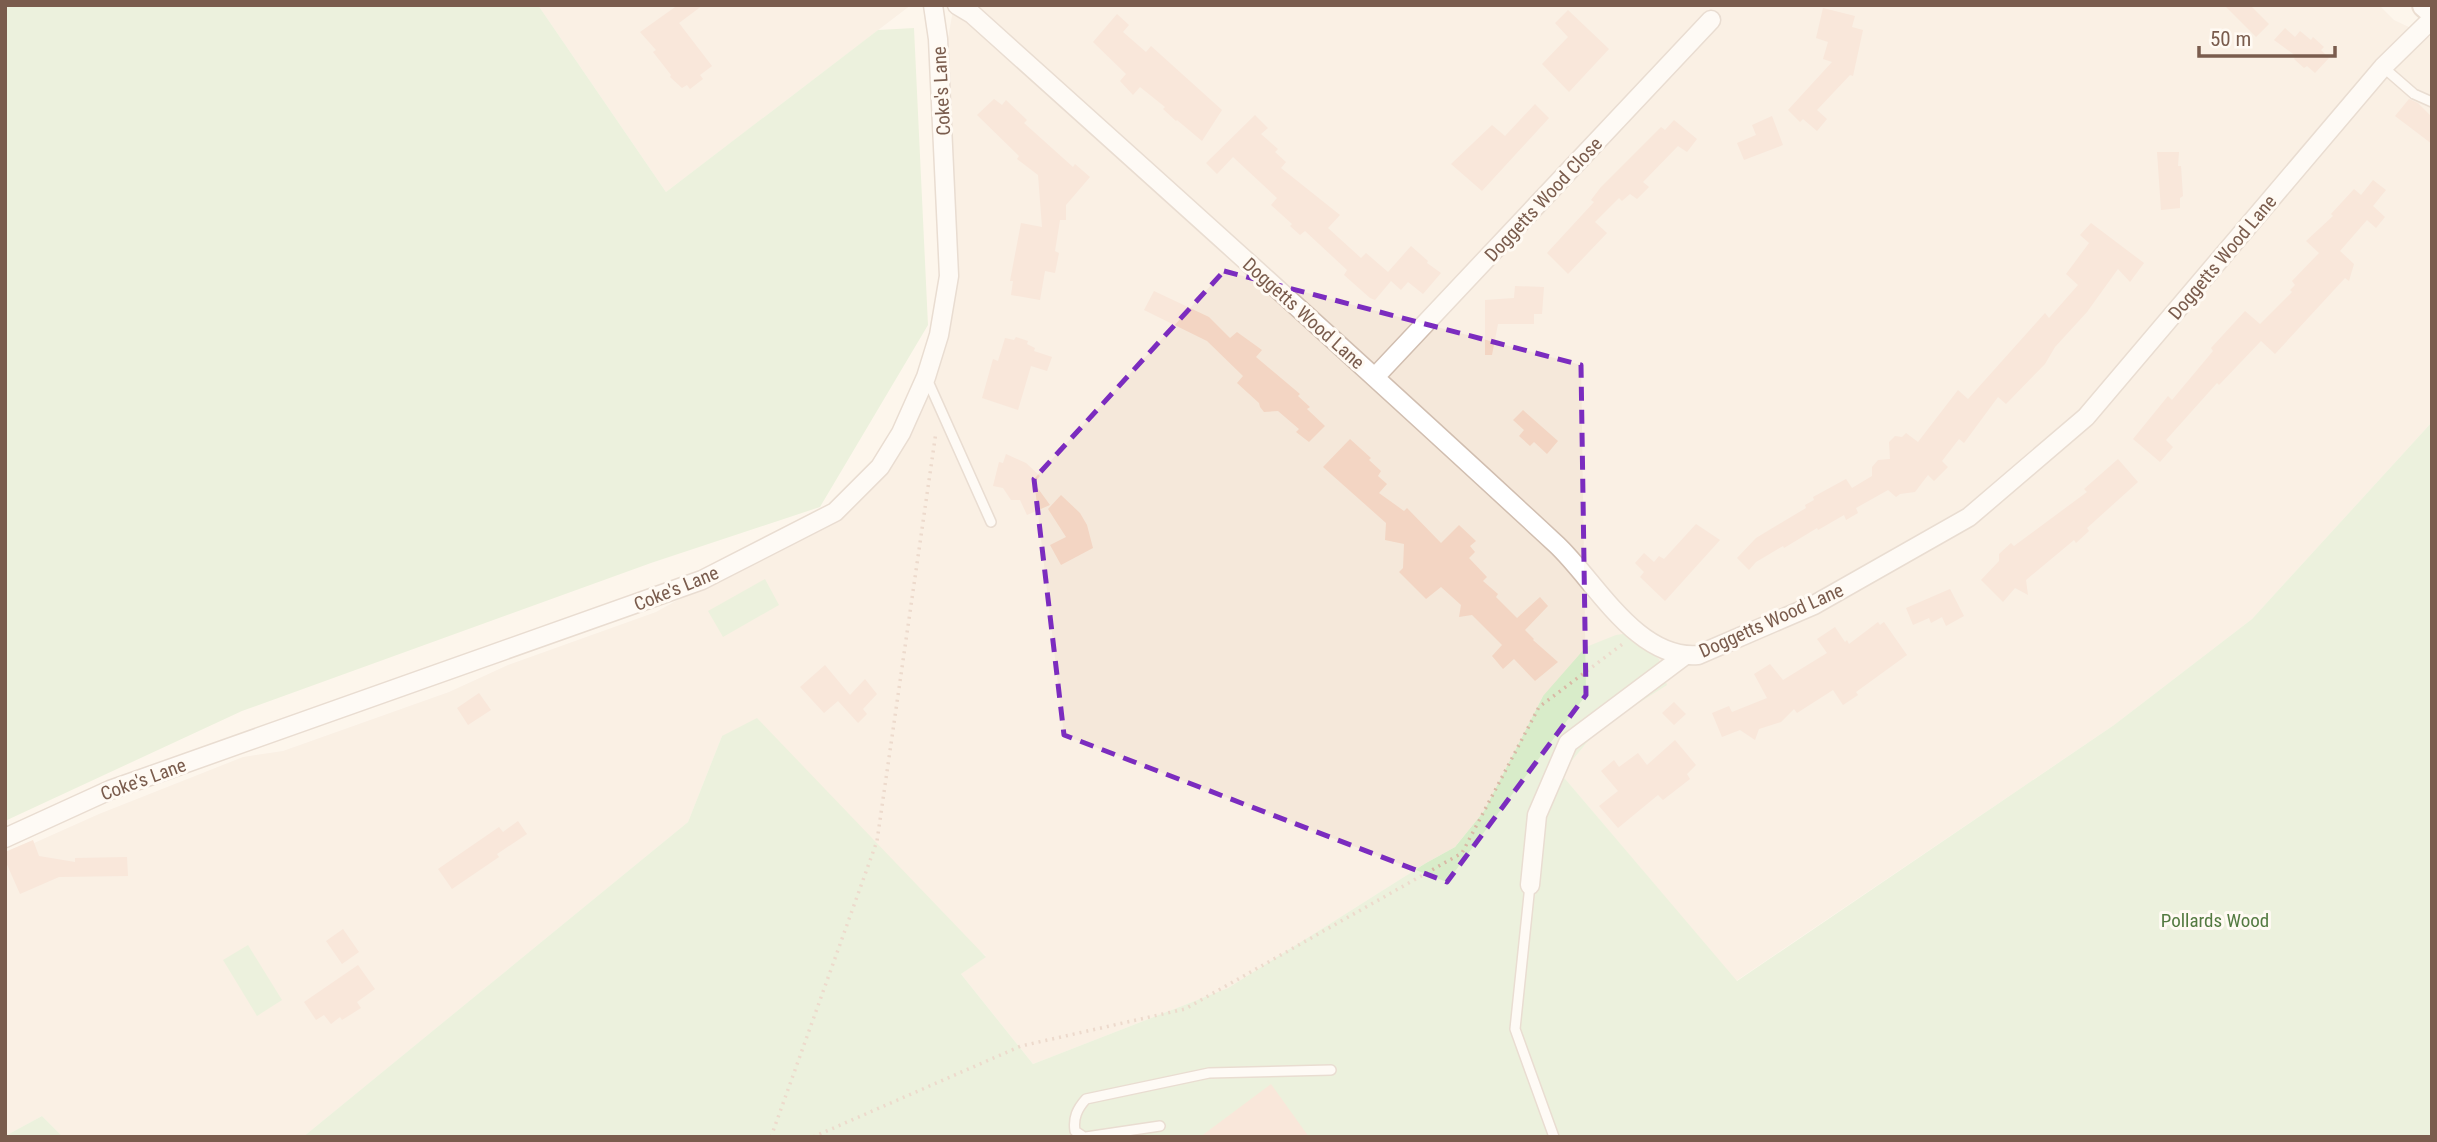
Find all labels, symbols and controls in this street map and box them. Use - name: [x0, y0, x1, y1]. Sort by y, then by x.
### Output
- scale bar: [2199, 14, 2336, 58]
- text: 50 m: [2210, 27, 2251, 51]
- street label: Coke's Lane: [928, 46, 955, 136]
- street label: Doggetts Wood Close: [1480, 132, 1607, 266]
- street label: Doggetts Wood Lane: [2164, 190, 2281, 324]
- street label: Doggetts Wood Lane: [1238, 253, 1369, 374]
- street label: Coke's Lane: [630, 561, 722, 616]
- street label: Doggetts Wood Lane: [1695, 578, 1847, 663]
- street label: Coke's Lane: [97, 753, 189, 806]
- park label: Pollards Wood: [2161, 909, 2269, 932]

